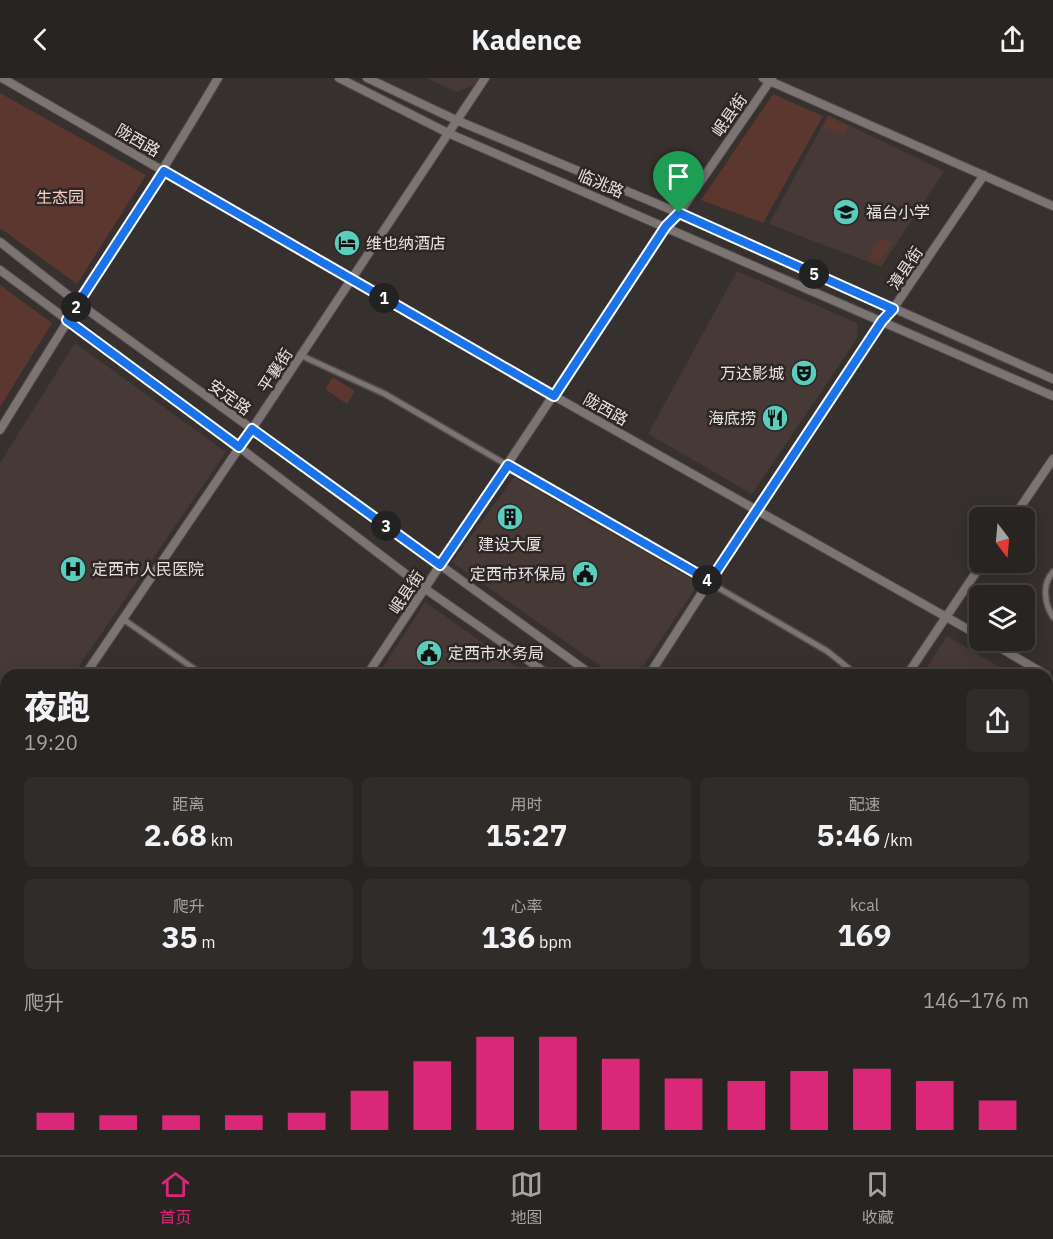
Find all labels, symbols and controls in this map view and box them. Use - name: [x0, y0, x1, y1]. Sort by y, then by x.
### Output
- text: Kadence: [471, 22, 582, 57]
- icon: back: [24, 23, 57, 56]
- icon: share: [996, 23, 1029, 56]
- street label: 岷县街: [707, 90, 751, 140]
- street label: 陇西路: [112, 119, 164, 161]
- pin: [653, 151, 704, 213]
- icon: arrive: [662, 160, 695, 193]
- street label: 临洮路: [575, 164, 627, 202]
- park label: 生态园: [36, 187, 84, 207]
- school or university icon: 福台小学: [831, 197, 861, 227]
- place label: 福台小学: [866, 202, 930, 222]
- hotel icon: 维也纳酒店: [332, 228, 362, 258]
- place label: 维也纳酒店: [366, 233, 446, 253]
- street label: 漳县街: [883, 243, 927, 293]
- pin: 5: [799, 259, 829, 289]
- text: 5: [809, 264, 819, 284]
- pin: 1: [369, 283, 399, 313]
- text: 1: [379, 288, 389, 308]
- pin: 2: [61, 292, 91, 322]
- text: 2: [71, 297, 81, 317]
- street label: 平襄街: [254, 344, 296, 396]
- theatre icon: 万达影城: [789, 358, 819, 388]
- place label: 万达影城: [720, 363, 784, 383]
- street label: 安定路: [205, 375, 255, 419]
- street label: 陇西路: [580, 389, 632, 429]
- restaurant icon: 海底捞: [760, 403, 790, 433]
- place label: 海底捞: [708, 408, 756, 428]
- building icon: 建设大厦: [495, 502, 525, 532]
- north arrow: [969, 507, 1035, 573]
- map controls: [969, 507, 1035, 651]
- pin: 3: [371, 511, 401, 541]
- text: 3: [381, 516, 391, 536]
- place label: 建设大厦: [478, 534, 542, 554]
- hospital icon: 定西市人民医院: [58, 554, 88, 584]
- place label: 定西市人民医院: [92, 559, 204, 579]
- public building icon: 定西市环保局: [570, 559, 600, 589]
- place label: 定西市环保局: [470, 564, 566, 584]
- pin: 4: [692, 565, 722, 595]
- street label: 岷县街: [384, 567, 428, 617]
- text: 4: [702, 570, 712, 590]
- button: layers: [969, 585, 1035, 651]
- public building icon: 定西市水务局: [414, 638, 444, 668]
- place label: 定西市水务局: [448, 643, 544, 663]
- text: 夜跑: [24, 685, 90, 728]
- button: share: [966, 689, 1029, 752]
- text: 19:20: [24, 729, 78, 756]
- text: 距离: [172, 794, 205, 814]
- text: 用时: [510, 794, 543, 814]
- text: 配速: [848, 794, 881, 814]
- text: 2.68: [144, 815, 207, 854]
- text: 15:27: [486, 815, 567, 854]
- text: 5:46: [816, 815, 880, 854]
- text: km: [207, 830, 233, 850]
- text: /km: [880, 830, 913, 850]
- text: kcal: [850, 895, 879, 915]
- text: 爬升: [172, 896, 205, 916]
- text: 心率: [510, 896, 543, 916]
- text: 169: [838, 915, 892, 954]
- text: 35: [162, 917, 198, 956]
- text: 136: [481, 917, 535, 956]
- text: m: [198, 932, 215, 952]
- text: bpm: [535, 932, 572, 952]
- text: 146–176 m: [923, 987, 1029, 1014]
- text: 爬升: [24, 989, 64, 1016]
- tab: 首页: [159, 1168, 192, 1228]
- tab: 地图: [510, 1168, 543, 1228]
- tab: 收藏: [861, 1168, 894, 1228]

